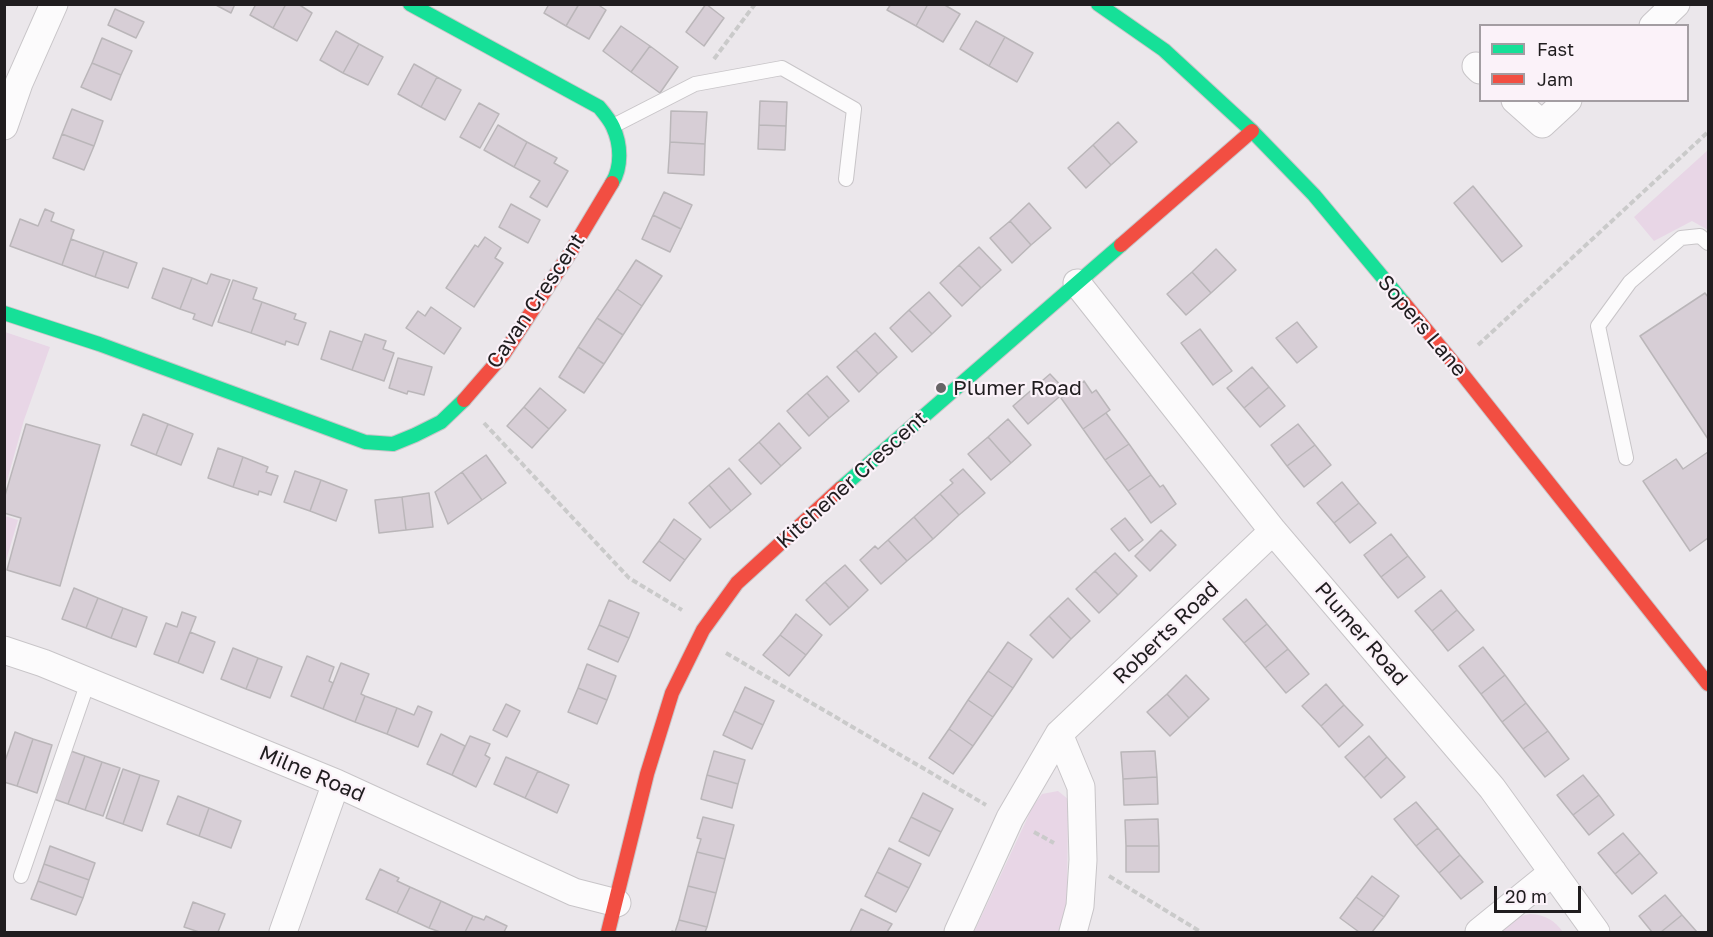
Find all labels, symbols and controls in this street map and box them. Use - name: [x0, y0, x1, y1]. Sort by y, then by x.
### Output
- legend: [1479, 24, 1689, 102]
- text: Fast: [1537, 38, 1574, 60]
- text: Jam: [1537, 68, 1573, 90]
- street label: Cavan Crescent: [482, 229, 590, 373]
- street label: Sopers Lane: [1372, 270, 1472, 382]
- place label: Plumer Road: [953, 375, 1082, 401]
- marker: Plumer Road: [934, 381, 948, 395]
- street label: Kitchener Crescent: [772, 406, 932, 554]
- street label: Roberts Road: [1108, 576, 1224, 690]
- street label: Plumer Road: [1309, 577, 1413, 691]
- street label: Milne Road: [255, 740, 369, 808]
- scale bar: [1497, 874, 1584, 912]
- text: 20 m: [1505, 885, 1547, 907]

